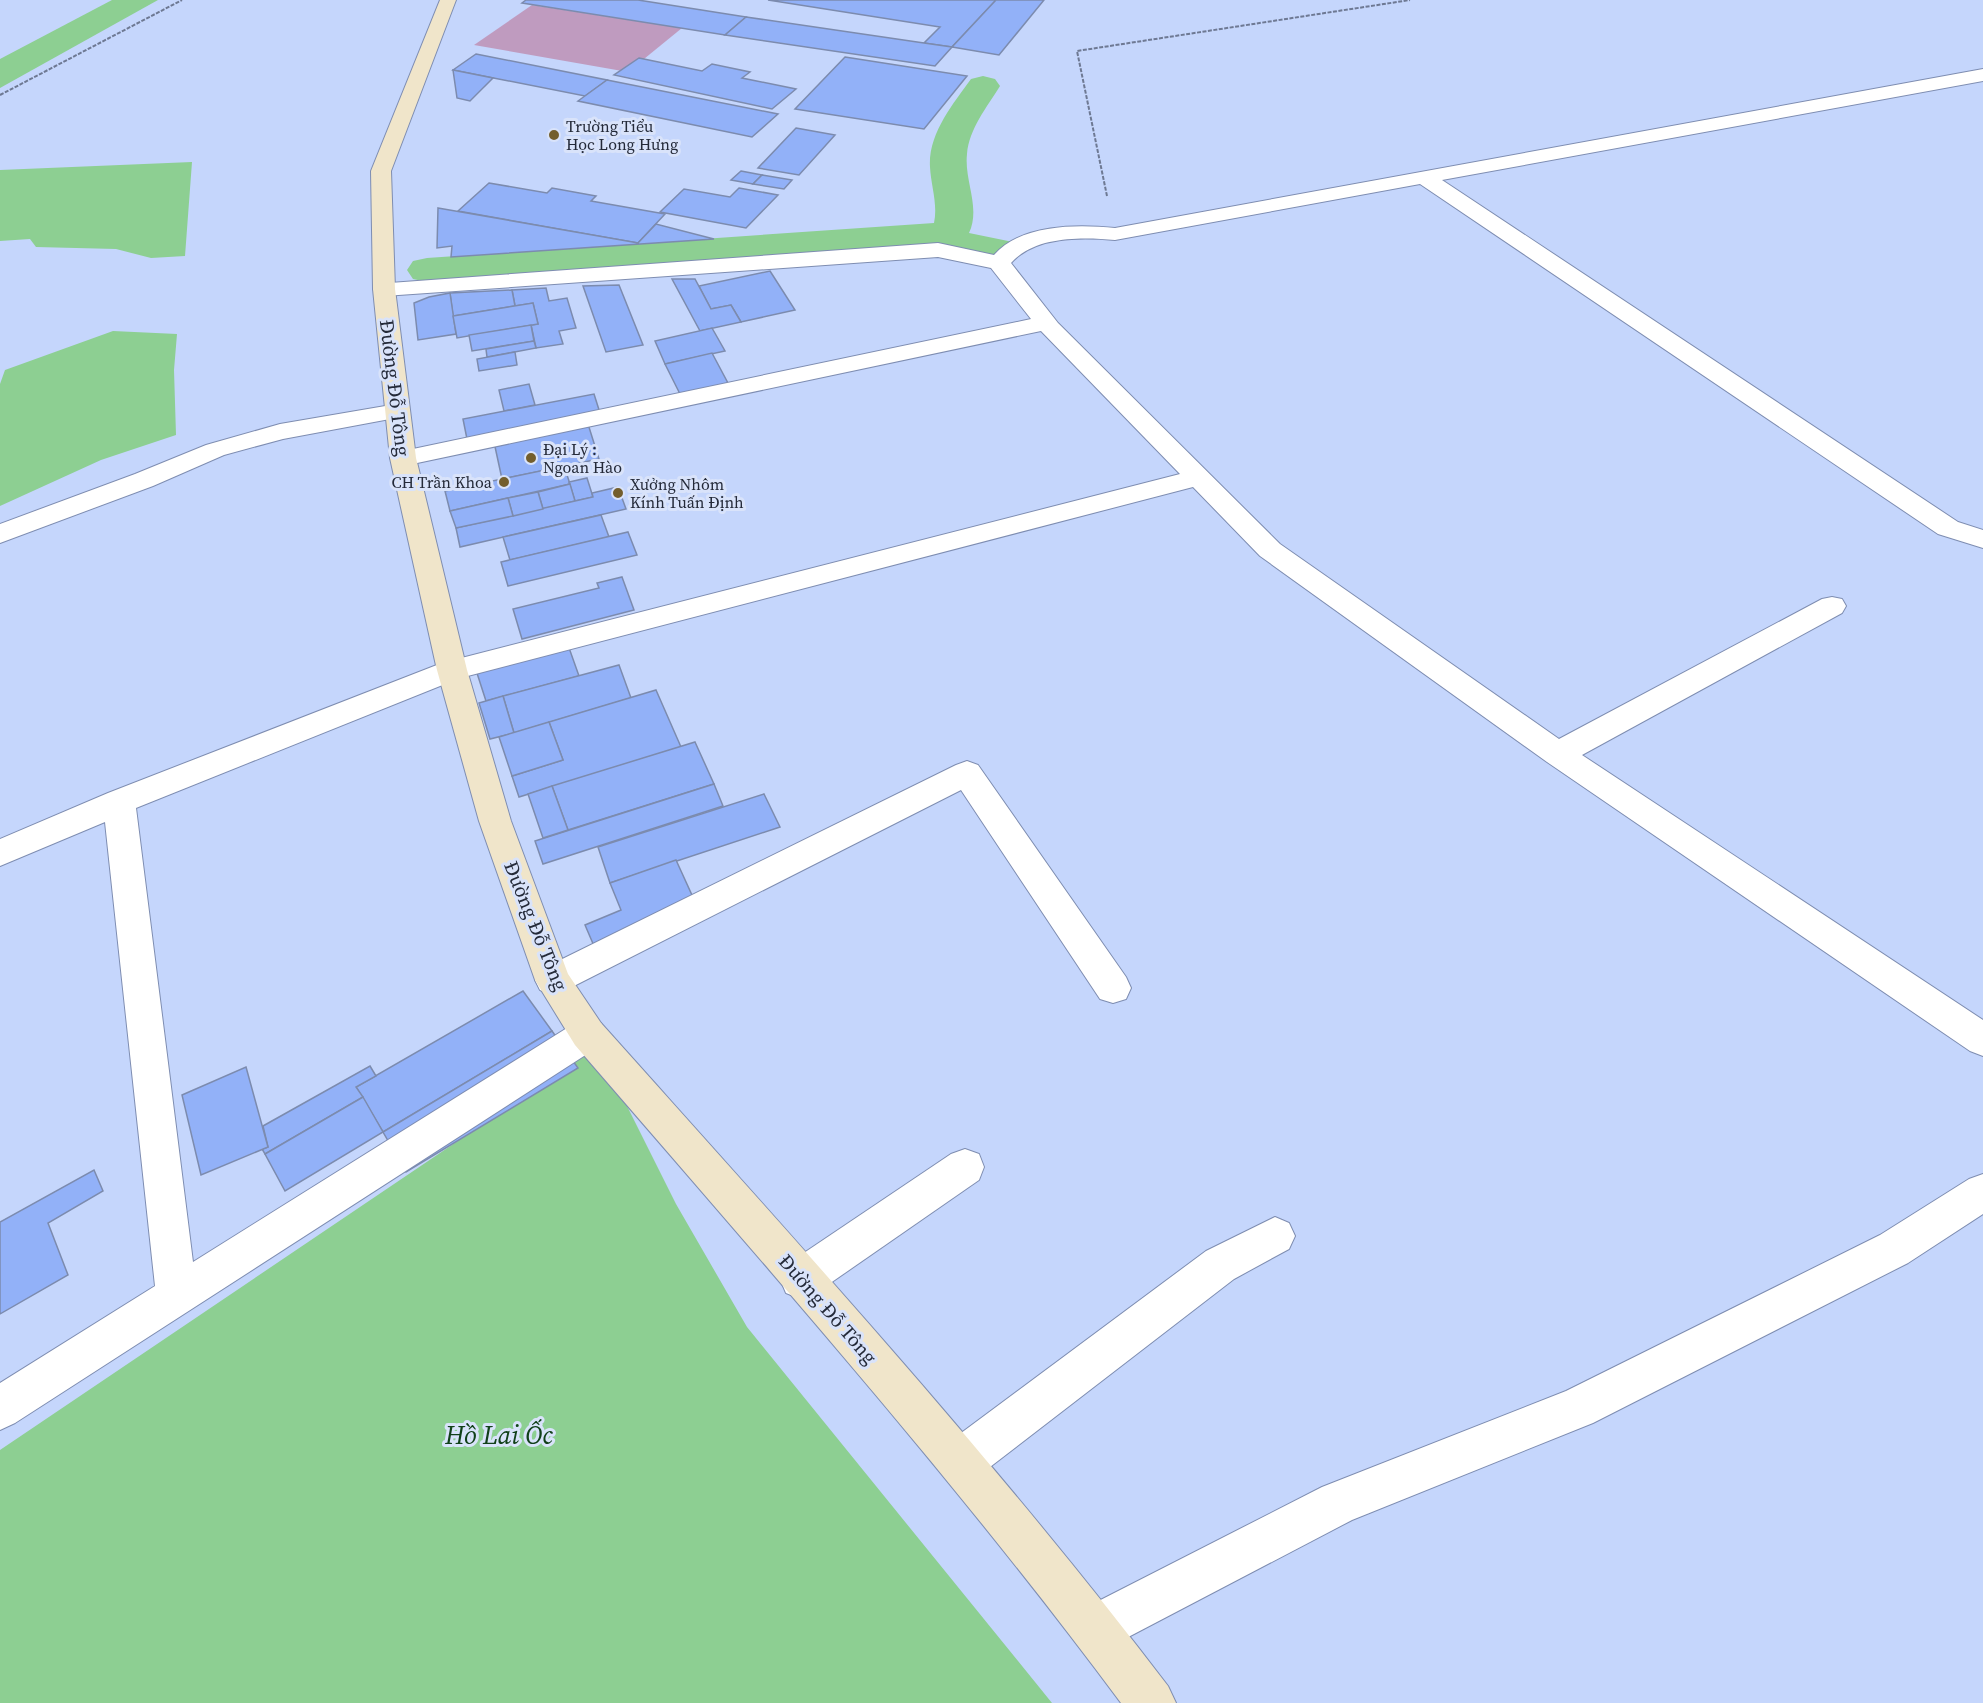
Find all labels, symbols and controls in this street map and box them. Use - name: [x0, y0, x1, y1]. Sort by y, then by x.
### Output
- place label: Trường Tiểu Học Long Hưng: [566, 115, 678, 155]
- marker: Trường Tiểu Học Long Hưng: [547, 128, 561, 142]
- street label: Đường Đỗ Tông: [373, 318, 417, 458]
- place label: Đại Lý : Ngoan Hào: [543, 438, 622, 478]
- marker: Đại Lý : Ngoan Hào: [524, 451, 538, 465]
- place label: CH Trần Khoa: [391, 471, 493, 493]
- place label: Xưởng Nhôm Kính Tuấn Định: [630, 473, 744, 513]
- marker: CH Trần Khoa: [497, 475, 511, 489]
- marker: Xưởng Nhôm Kính Tuấn Định: [611, 486, 625, 500]
- street label: Đường Đỗ Tông: [497, 857, 575, 995]
- street label: Đường Đỗ Tông: [772, 1248, 884, 1370]
- water label: Hồ Lai Ốc: [444, 1417, 553, 1453]

